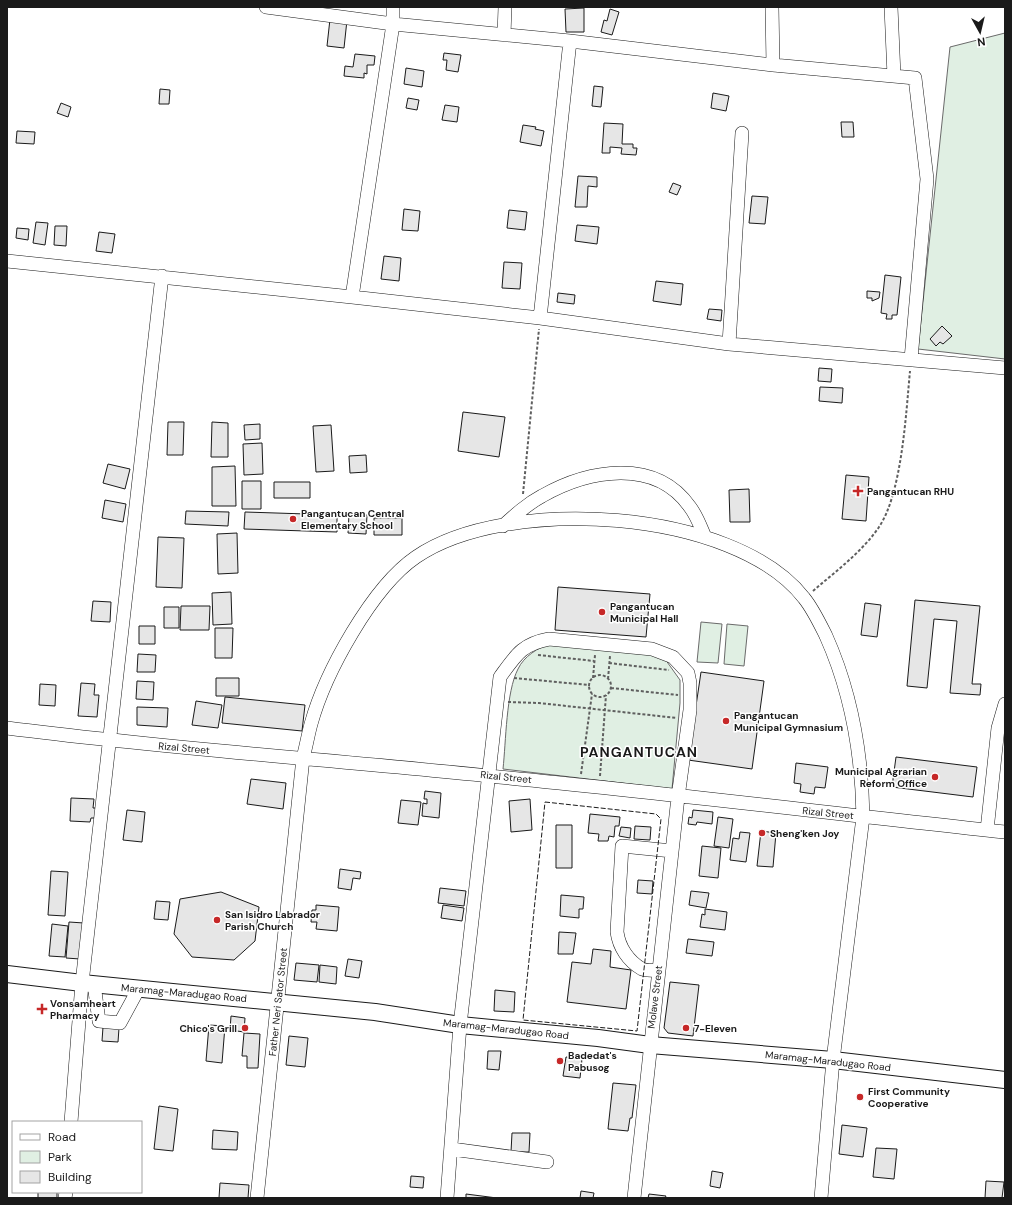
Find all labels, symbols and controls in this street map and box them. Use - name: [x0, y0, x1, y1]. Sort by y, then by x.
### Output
- north arrow: [960, 12, 1000, 52]
- text: N: [976, 34, 986, 49]
- marker: Pangantucan RHU: [852, 485, 864, 497]
- place label: Pangantucan RHU: [867, 485, 954, 498]
- place label: Pangantucan Central Elementary School: [301, 507, 405, 532]
- marker: Pangantucan Central Elementary School: [288, 514, 298, 524]
- place label: Pangantucan Municipal Hall: [610, 600, 679, 625]
- marker: Pangantucan Municipal Hall: [597, 607, 607, 617]
- place label: Pangantucan Municipal Gymnasium: [734, 709, 843, 734]
- marker: Pangantucan Municipal Gymnasium: [721, 716, 731, 726]
- street label: Rizal Street: [158, 739, 210, 757]
- district label: PANGANTUCAN: [580, 743, 698, 761]
- place label: Municipal Agrarian Reform Office: [835, 765, 927, 790]
- street label: Rizal Street: [480, 768, 532, 786]
- marker: Municipal Agrarian Reform Office: [930, 772, 940, 782]
- street label: Rizal Street: [802, 804, 854, 822]
- place label: Sheng'ken Joy: [770, 827, 839, 840]
- marker: Sheng'ken Joy: [757, 828, 767, 838]
- place label: San Isidro Labrador Parish Church: [225, 908, 320, 933]
- marker: San Isidro Labrador Parish Church: [212, 915, 222, 925]
- street label: Father Neri Sator Street: [266, 947, 290, 1057]
- street label: Molave Street: [645, 965, 665, 1029]
- street label: Maramag-Maradugao Road: [121, 981, 247, 1005]
- place label: Vonsamheart Pharmacy: [50, 997, 116, 1022]
- marker: Vonsamheart Pharmacy: [37, 1004, 47, 1014]
- street label: Maramag-Maradugao Road: [443, 1016, 569, 1042]
- place label: Chico's Grill: [179, 1022, 237, 1035]
- place label: 7-Eleven: [694, 1022, 737, 1035]
- marker: Chico's Grill: [240, 1023, 250, 1033]
- marker: 7-Eleven: [681, 1023, 691, 1033]
- street label: Maramag-Maradugao Road: [765, 1048, 891, 1074]
- place label: Badedat's Pabusog: [568, 1049, 617, 1074]
- marker: Badedat's Pabusog: [555, 1056, 565, 1066]
- place label: First Community Cooperative: [868, 1085, 950, 1110]
- marker: First Community Cooperative: [855, 1092, 865, 1102]
- legend: [12, 1121, 142, 1193]
- text: Road: [48, 1129, 76, 1145]
- text: Park: [48, 1149, 72, 1165]
- text: Building: [48, 1169, 92, 1185]

